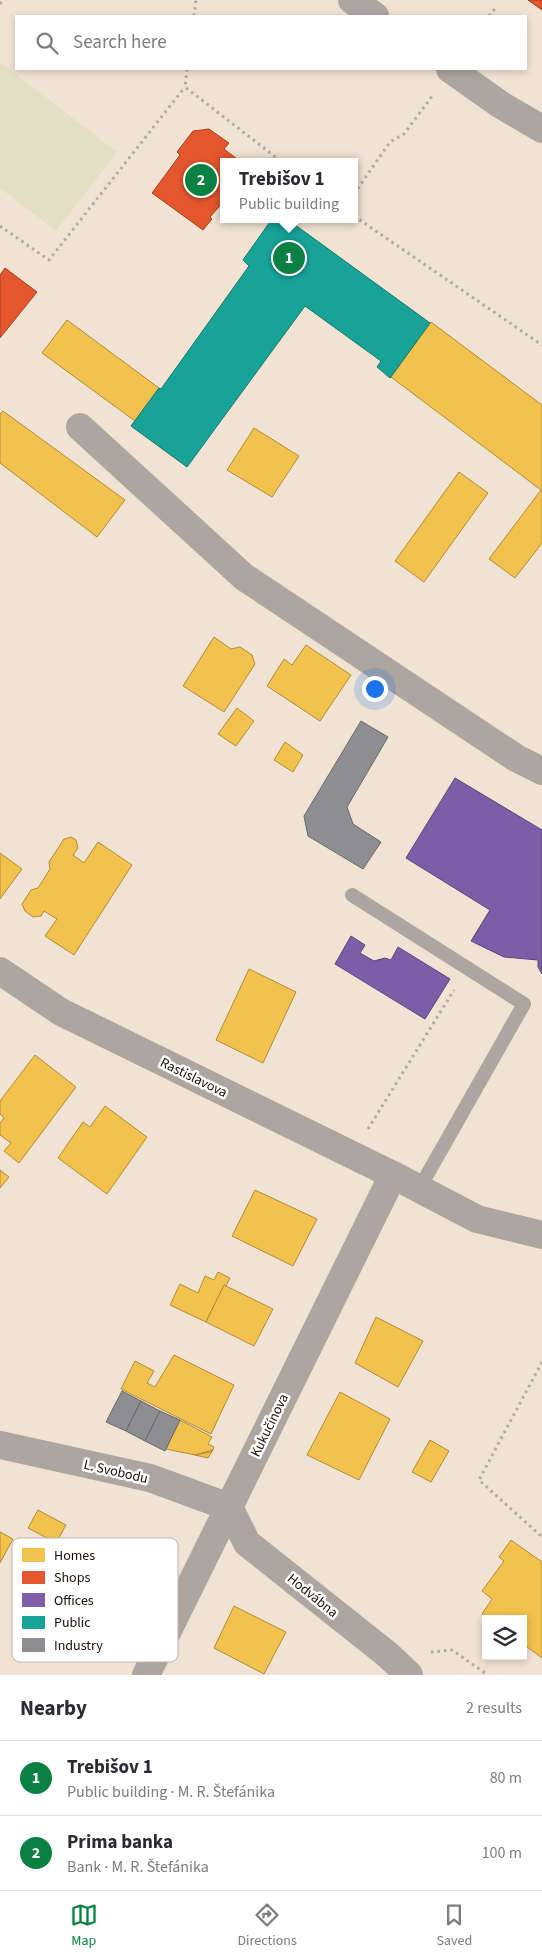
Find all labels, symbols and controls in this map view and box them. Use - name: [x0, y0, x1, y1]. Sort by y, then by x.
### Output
- search box: [15, 15, 527, 70]
- icon: search: [33, 29, 61, 57]
- text: Search here: [73, 29, 167, 56]
- popup: [220, 158, 358, 223]
- pin: 2: [185, 161, 217, 199]
- text: Trebišov 1: [239, 166, 325, 193]
- text: Public building: [239, 193, 339, 215]
- pin: 1: [273, 239, 305, 277]
- your location: [362, 676, 388, 702]
- street label: Rastislavova: [157, 1053, 231, 1103]
- street label: Kukučínova: [246, 1390, 294, 1460]
- street label: L. Svobodu: [82, 1455, 150, 1489]
- legend: [12, 1538, 178, 1662]
- text: Homes: [54, 1546, 95, 1566]
- text: Shops: [54, 1568, 90, 1588]
- street label: Hodvábna: [283, 1569, 342, 1623]
- text: Offices: [54, 1591, 94, 1611]
- text: Public: [54, 1613, 91, 1633]
- map controls: [482, 1615, 527, 1660]
- button: layers: [482, 1615, 527, 1660]
- text: Industry: [54, 1636, 103, 1656]
- text: Nearby: [20, 1693, 87, 1723]
- text: 2 results: [466, 1697, 522, 1719]
- text: Trebišov 1: [67, 1754, 153, 1781]
- text: 1: [32, 1767, 40, 1789]
- text: 80 m: [490, 1767, 522, 1789]
- text: Public building · M. R. Štefánika: [67, 1781, 275, 1803]
- text: Prima banka: [67, 1829, 173, 1856]
- text: 2: [32, 1842, 40, 1864]
- text: 100 m: [482, 1842, 522, 1864]
- text: Bank · M. R. Štefánika: [67, 1856, 209, 1878]
- tab: Map: [70, 1901, 98, 1951]
- tab: Directions: [238, 1901, 297, 1951]
- tab: Saved: [436, 1901, 472, 1951]

